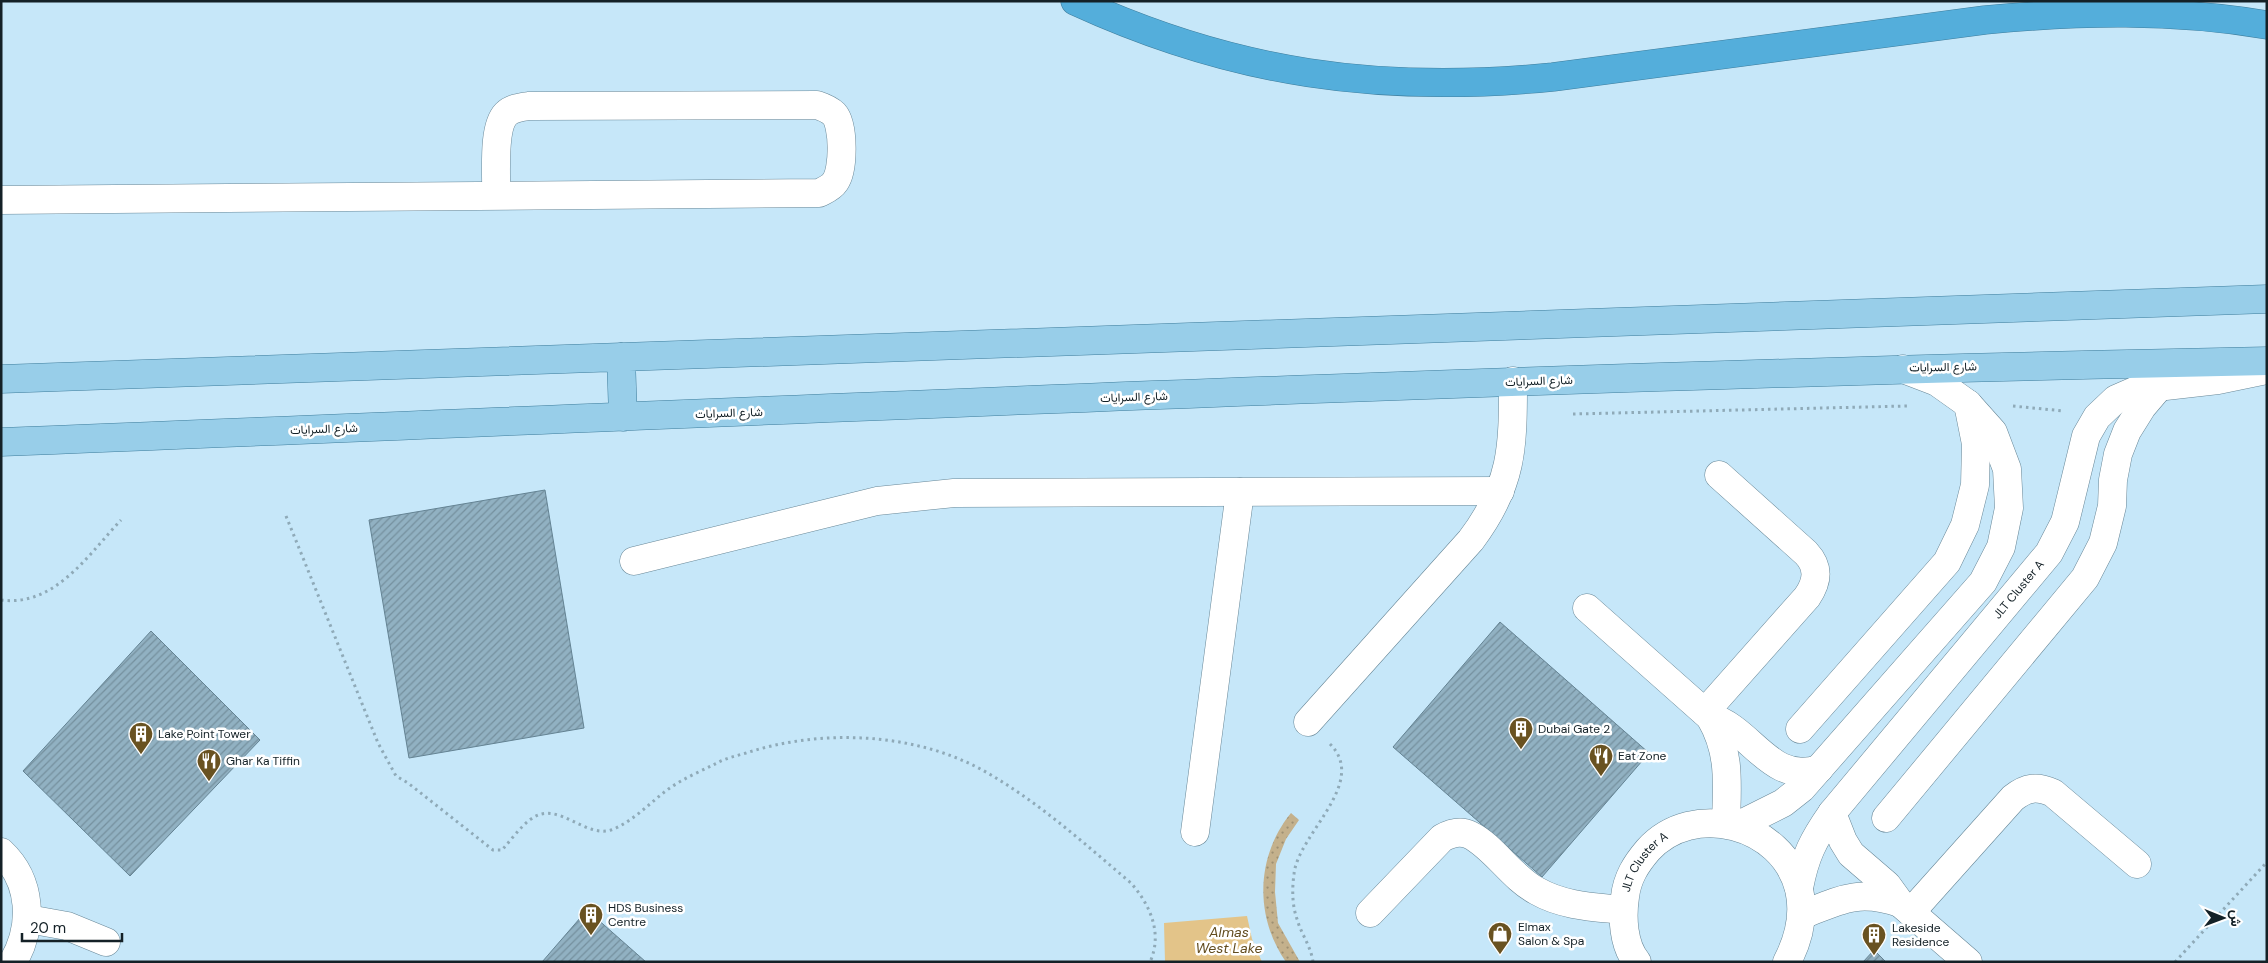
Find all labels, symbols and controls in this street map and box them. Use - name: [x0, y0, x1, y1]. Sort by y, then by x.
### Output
- street label: شارع السرايات: [1909, 358, 1977, 377]
- street label: شارع السرايات: [1505, 372, 1573, 391]
- street label: شارع السرايات: [1100, 388, 1168, 407]
- street label: شارع السرايات: [695, 404, 763, 423]
- street label: شارع السرايات: [290, 420, 358, 439]
- street label: JLT Cluster A: [1989, 557, 2048, 622]
- building icon: Dubai Gate 2: [1508, 716, 1534, 750]
- building icon: Lake Point Tower: [128, 721, 154, 755]
- place label: Dubai Gate 2: [1538, 721, 1610, 737]
- place label: Lake Point Tower: [158, 726, 251, 742]
- restaurant icon: Eat Zone: [1588, 743, 1614, 777]
- restaurant icon: Ghar Ka Tiffin: [196, 748, 222, 782]
- place label: Eat Zone: [1618, 748, 1667, 764]
- place label: Ghar Ka Tiffin: [226, 753, 300, 769]
- street label: JLT Cluster A: [1618, 828, 1671, 893]
- north arrow: [2198, 893, 2248, 943]
- place label: HDS Business Centre: [608, 900, 683, 930]
- building icon: HDS Business Centre: [578, 902, 604, 936]
- scale bar: [22, 910, 122, 942]
- text: ش: [2227, 910, 2245, 927]
- text: 20 m: [30, 918, 66, 938]
- place label: Elmax Salon & Spa: [1518, 919, 1584, 949]
- place label: Lakeside Residence: [1892, 920, 1950, 950]
- shop icon: Elmax Salon & Spa: [1487, 921, 1513, 955]
- building icon: Lakeside Residence: [1861, 922, 1887, 956]
- water label: Almas West Lake: [1195, 923, 1263, 957]

